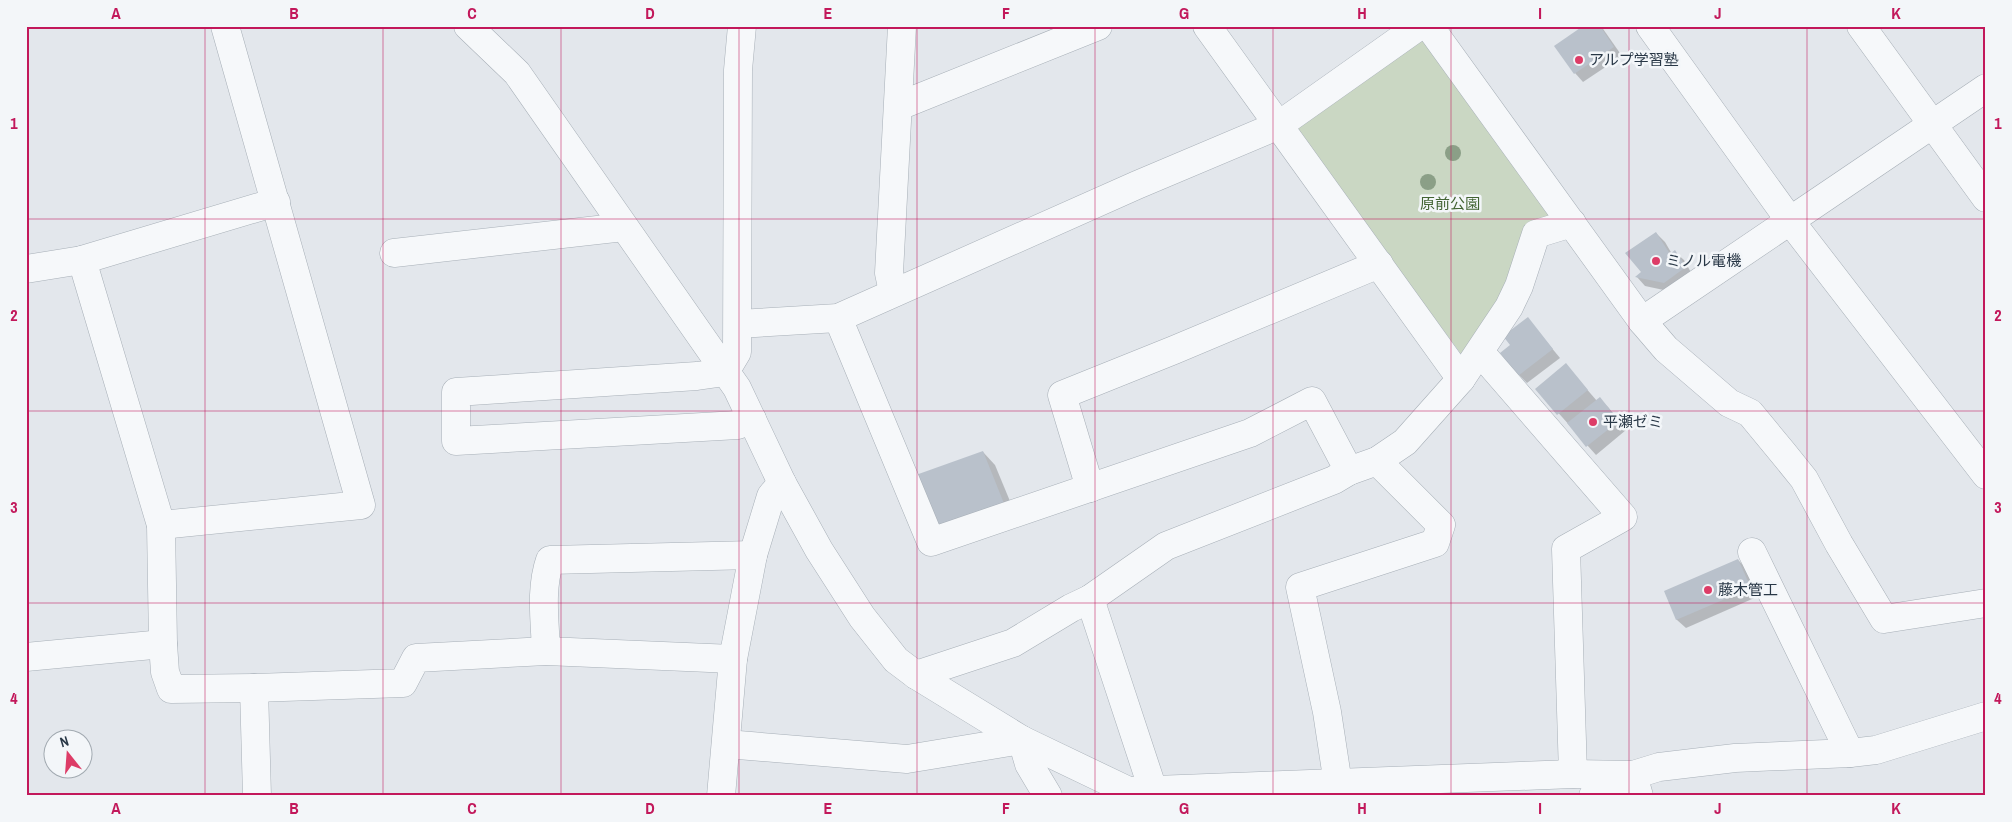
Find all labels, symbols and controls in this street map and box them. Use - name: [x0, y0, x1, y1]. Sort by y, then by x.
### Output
- text: A: [111, 2, 121, 24]
- text: B: [289, 2, 299, 24]
- text: C: [467, 2, 477, 24]
- text: D: [645, 2, 655, 24]
- text: E: [824, 2, 833, 24]
- text: F: [1002, 2, 1010, 24]
- text: G: [1179, 2, 1189, 24]
- text: H: [1357, 2, 1367, 24]
- text: I: [1538, 2, 1542, 24]
- text: J: [1714, 2, 1722, 24]
- text: K: [1891, 2, 1901, 24]
- place label: アルプ学習塾: [1589, 49, 1679, 70]
- marker: アルプ学習塾: [1573, 54, 1585, 66]
- text: 1: [10, 112, 18, 134]
- text: 1: [1994, 112, 2002, 134]
- park label: 原前公園: [1420, 193, 1480, 214]
- place label: ミノル電機: [1666, 250, 1741, 271]
- marker: ミノル電機: [1650, 255, 1662, 267]
- text: 2: [10, 304, 18, 326]
- text: 2: [1994, 304, 2002, 326]
- place label: 平瀬ゼミ: [1603, 411, 1663, 432]
- marker: 平瀬ゼミ: [1587, 416, 1599, 428]
- text: 3: [10, 496, 18, 518]
- text: 3: [1994, 496, 2002, 518]
- place label: 藤木管工: [1718, 579, 1778, 600]
- marker: 藤木管工: [1702, 584, 1714, 596]
- text: 4: [10, 687, 18, 709]
- text: 4: [1994, 687, 2002, 709]
- north arrow: [42, 730, 92, 780]
- text: N: [58, 732, 71, 751]
- text: A: [111, 797, 121, 819]
- text: B: [289, 797, 299, 819]
- text: C: [467, 797, 477, 819]
- text: D: [645, 797, 655, 819]
- text: E: [824, 797, 833, 819]
- text: F: [1002, 797, 1010, 819]
- text: G: [1179, 797, 1189, 819]
- text: H: [1357, 797, 1367, 819]
- text: I: [1538, 797, 1542, 819]
- text: J: [1714, 797, 1722, 819]
- text: K: [1891, 797, 1901, 819]

